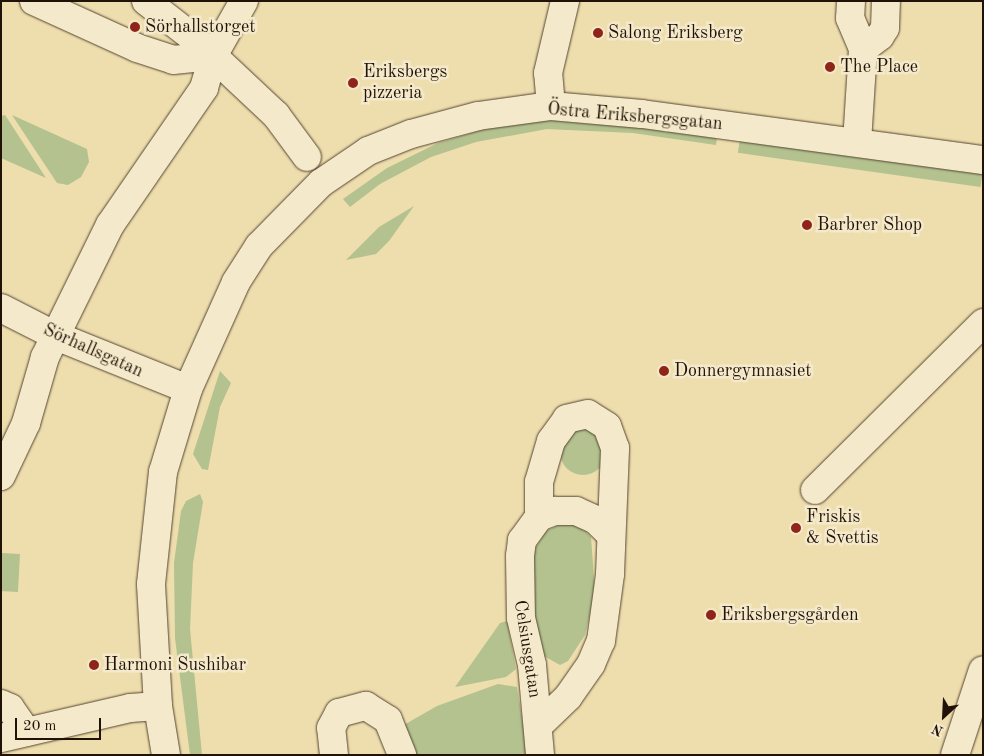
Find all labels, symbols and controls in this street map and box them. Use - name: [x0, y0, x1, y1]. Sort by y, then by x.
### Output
- place label: Sörhallstorget: [145, 16, 256, 38]
- marker: Sörhallstorget: [129, 21, 141, 33]
- place label: Salong Eriksberg: [608, 22, 743, 44]
- marker: Salong Eriksberg: [592, 27, 604, 39]
- place label: The Place: [840, 56, 918, 78]
- marker: The Place: [824, 61, 836, 73]
- place label: Eriksbergs pizzeria: [363, 62, 447, 104]
- marker: Eriksbergs pizzeria: [347, 77, 359, 89]
- street label: Östra Eriksbergsgatan: [546, 99, 724, 135]
- place label: Barbrer Shop: [817, 214, 922, 236]
- marker: Barbrer Shop: [801, 219, 813, 231]
- street label: Sörhallsgatan: [40, 319, 146, 383]
- place label: Donnergymnasiet: [674, 360, 811, 382]
- marker: Donnergymnasiet: [658, 365, 670, 377]
- place label: Friskis & Svettis: [806, 507, 879, 550]
- marker: Friskis & Svettis: [790, 522, 802, 534]
- street label: Celsiusgatan: [509, 599, 545, 699]
- place label: Eriksbergsgården: [721, 604, 859, 626]
- marker: Eriksbergsgården: [705, 609, 717, 621]
- place label: Harmoni Sushibar: [104, 654, 246, 676]
- marker: Harmoni Sushibar: [88, 659, 100, 671]
- north arrow: [919, 691, 969, 741]
- scale bar: [18, 708, 104, 740]
- text: 20 m: [23, 719, 57, 734]
- text: N: [930, 721, 945, 738]

